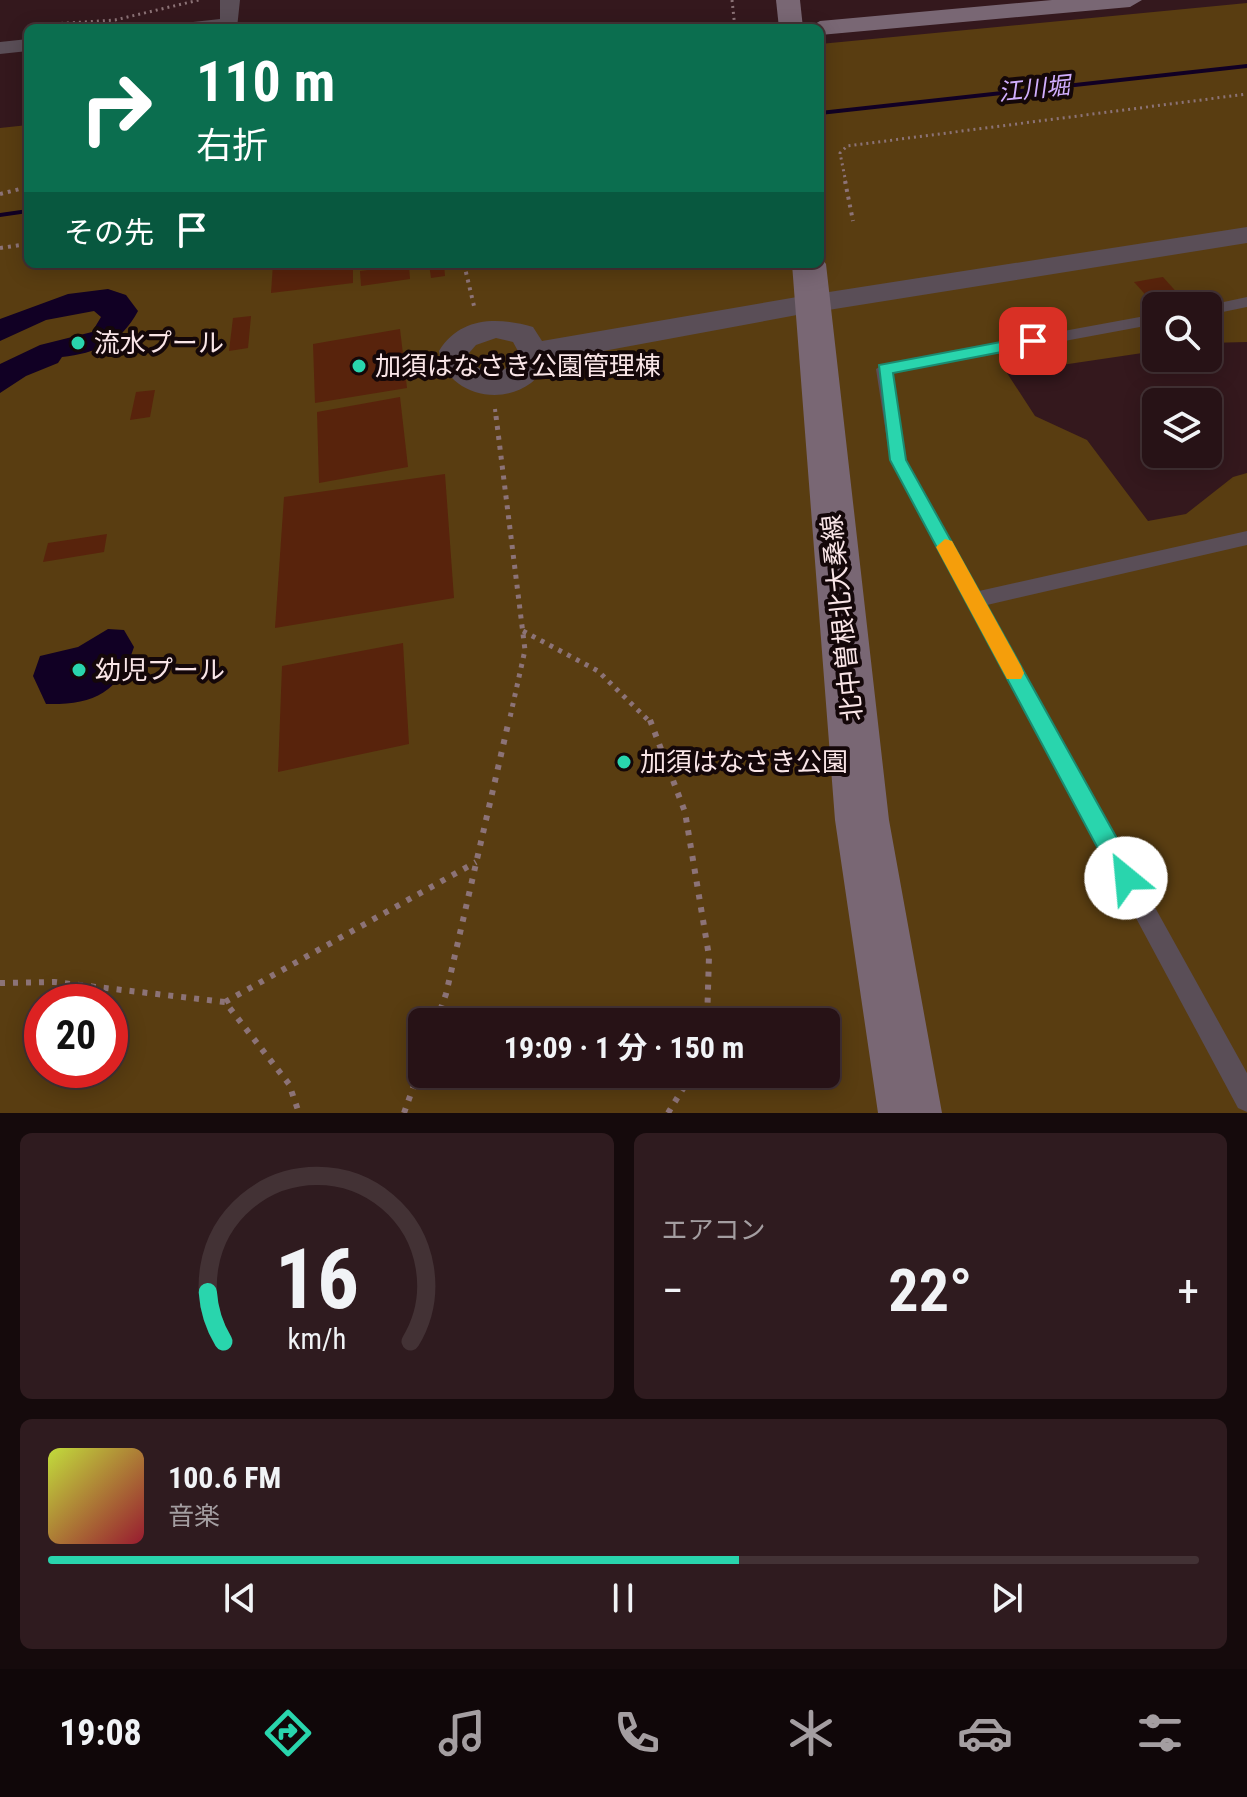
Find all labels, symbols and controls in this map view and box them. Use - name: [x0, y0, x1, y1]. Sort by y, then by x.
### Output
- text: 110 m: [196, 49, 335, 115]
- icon: right: [64, 56, 168, 160]
- water label: 江川堀: [997, 71, 1075, 107]
- text: 右折: [196, 125, 268, 167]
- icon: arrive: [170, 208, 214, 252]
- text: その先: [64, 215, 154, 250]
- map controls: [1142, 292, 1222, 468]
- button: search: [1142, 292, 1222, 372]
- pin: [999, 307, 1067, 375]
- icon: arrive: [1011, 319, 1055, 363]
- place label: 流水プール: [94, 328, 224, 358]
- marker: 流水プール: [69, 334, 87, 352]
- place label: 加須はなさき公園管理棟: [375, 351, 661, 381]
- marker: 加須はなさき公園管理棟: [350, 357, 368, 375]
- button: layers: [1142, 388, 1222, 468]
- street label: 北中曽根北大桑線: [816, 513, 868, 723]
- place label: 幼児プール: [95, 655, 225, 685]
- marker: 幼児プール: [70, 661, 88, 679]
- place label: 加須はなさき公園: [640, 747, 848, 777]
- marker: 加須はなさき公園: [615, 753, 633, 771]
- position arrow: [1084, 836, 1168, 920]
- speed limit sign: 20: [24, 984, 128, 1088]
- text: 19:09 · 1 分 · 150 m: [504, 1030, 744, 1065]
- text: エアコン: [662, 1215, 766, 1245]
- text: 16: [275, 1231, 359, 1328]
- text: 22°: [888, 1255, 972, 1326]
- text: −: [662, 1265, 684, 1317]
- text: +: [1177, 1265, 1199, 1317]
- text: km/h: [287, 1322, 346, 1356]
- text: 100.6 FM: [168, 1460, 281, 1495]
- text: 音楽: [168, 1501, 220, 1531]
- icon: previous: [218, 1576, 262, 1620]
- icon: pause: [601, 1576, 645, 1620]
- icon: next: [985, 1576, 1029, 1620]
- icon: directions: [260, 1705, 316, 1761]
- icon: music: [434, 1705, 490, 1761]
- icon: phone: [609, 1705, 665, 1761]
- icon: climate: [783, 1705, 839, 1761]
- icon: car: [957, 1705, 1013, 1761]
- icon: filters: [1132, 1705, 1188, 1761]
- text: 19:08: [59, 1712, 142, 1754]

